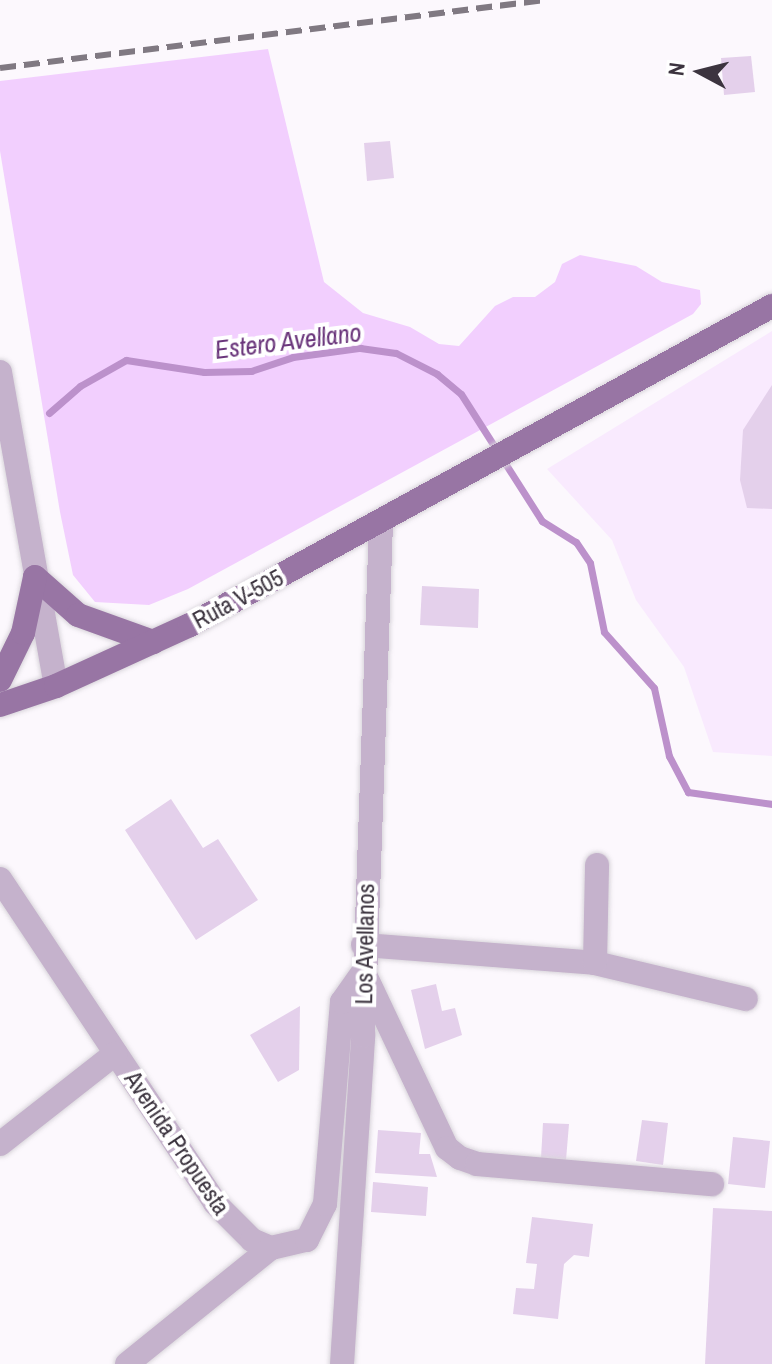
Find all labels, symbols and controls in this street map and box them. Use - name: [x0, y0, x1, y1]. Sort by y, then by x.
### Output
- north arrow: [660, 32, 740, 112]
- text: N: [660, 61, 692, 77]
- water label: Estero Avellano: [212, 316, 364, 366]
- street label: Ruta V-505: [188, 563, 288, 635]
- street label: Los Avellanos: [350, 883, 380, 1005]
- street label: Avenida Propuesta: [118, 1066, 236, 1220]

